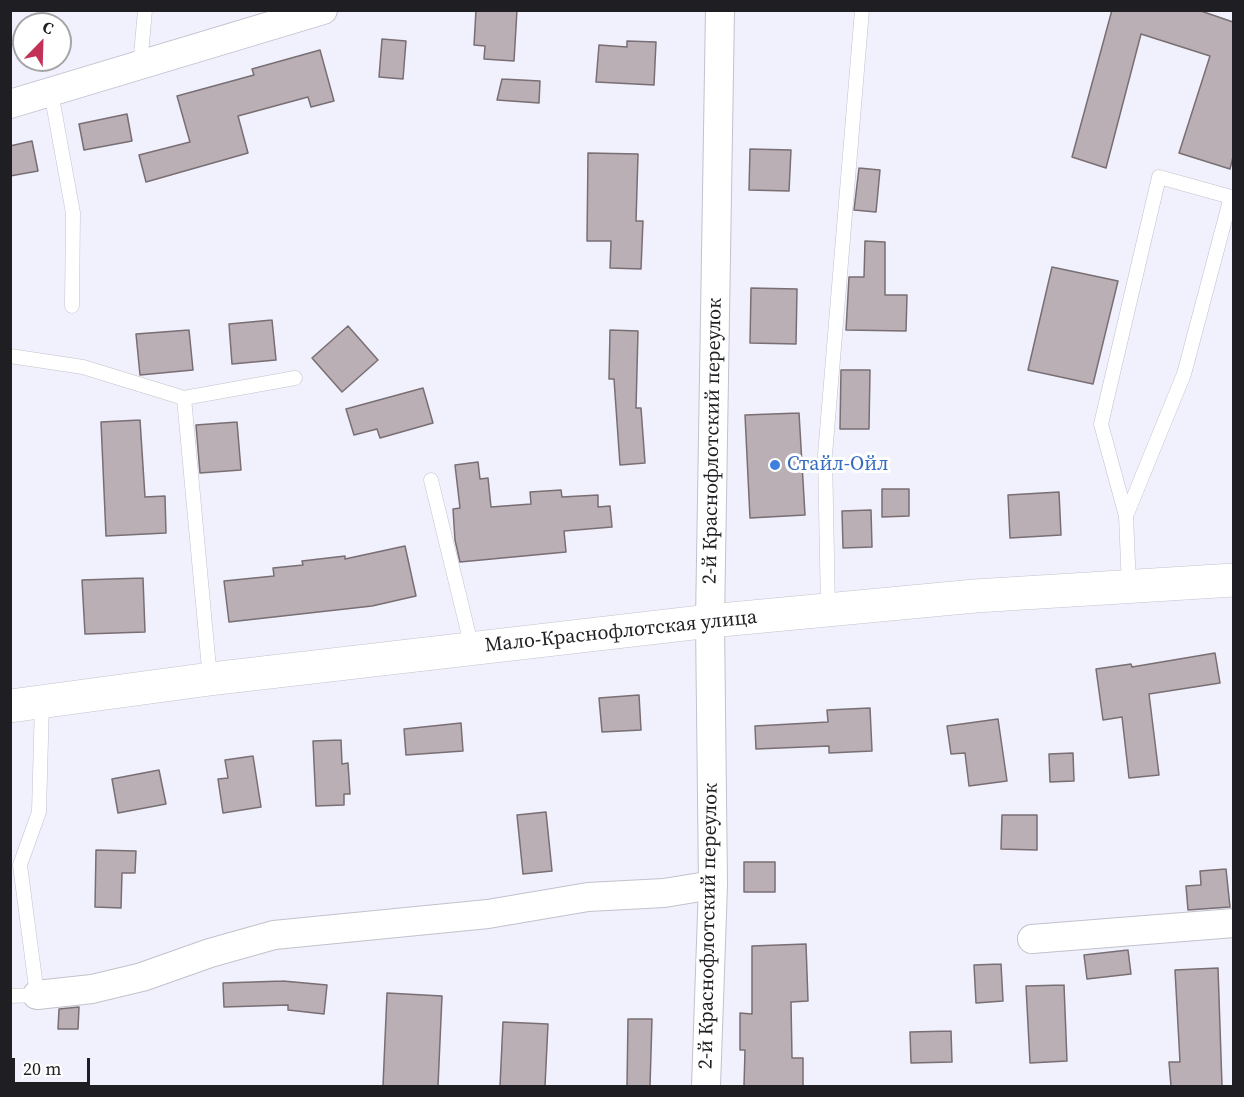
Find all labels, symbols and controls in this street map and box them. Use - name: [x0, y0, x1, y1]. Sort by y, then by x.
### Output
- north arrow: [12, 12, 72, 72]
- text: С: [39, 15, 57, 39]
- street label: 2-й Краснофлотский переулок: [699, 298, 727, 584]
- place label: Стайл-Ойл: [787, 453, 888, 477]
- marker: Стайл-Ойл: [768, 458, 782, 472]
- street label: Мало-Краснофлотская улица: [484, 606, 758, 658]
- street label: 2-й Краснофлотский переулок: [695, 783, 723, 1069]
- scale bar: [15, 1046, 93, 1084]
- text: 20 m: [23, 1056, 61, 1081]

